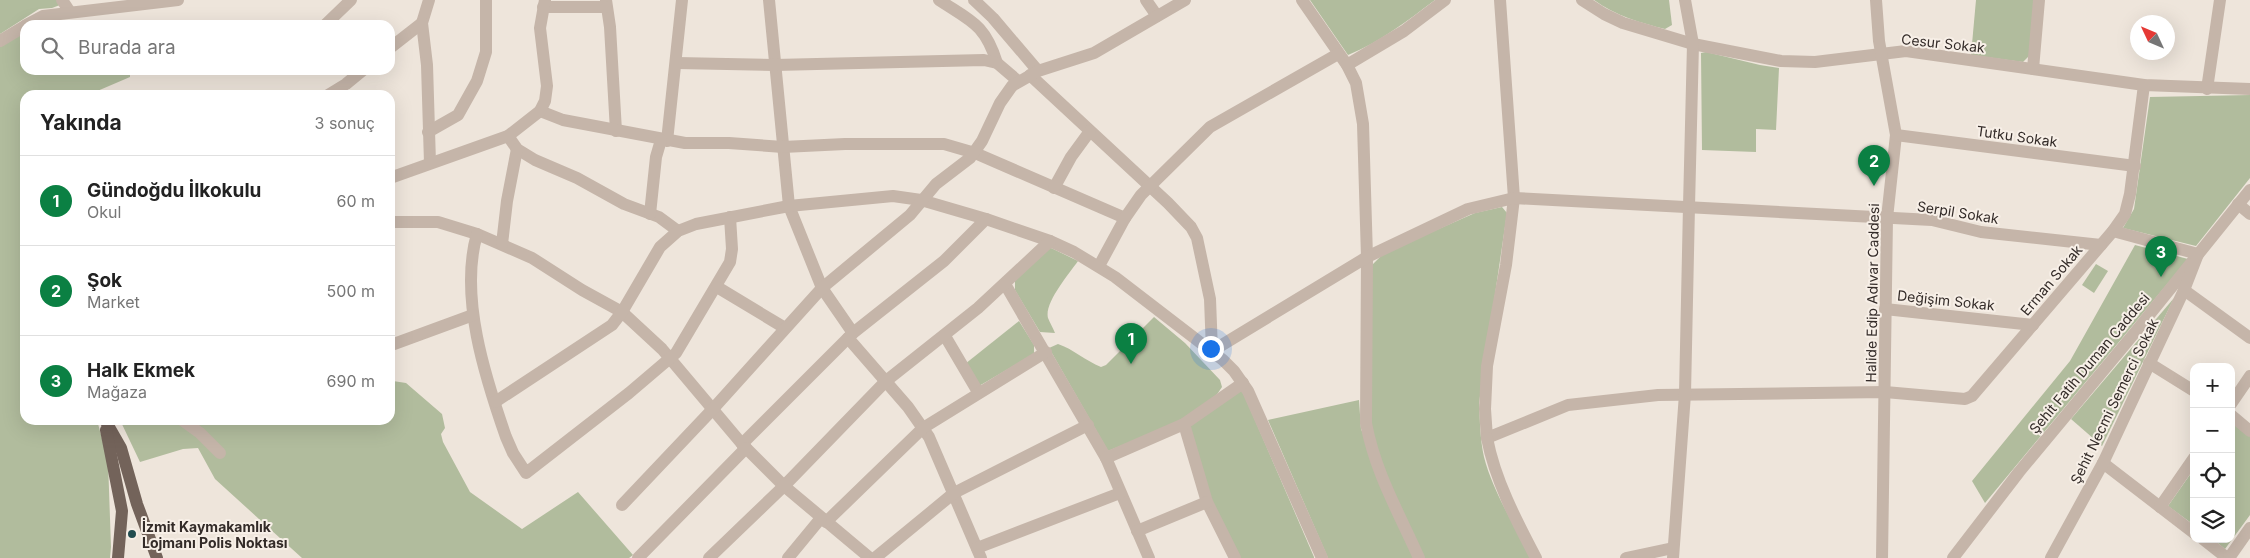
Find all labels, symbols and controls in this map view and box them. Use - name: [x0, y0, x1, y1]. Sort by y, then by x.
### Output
- north arrow: [2130, 15, 2175, 60]
- search box: [20, 20, 395, 75]
- street label: Cesur Sokak: [1900, 30, 1986, 56]
- icon: search: [38, 34, 66, 62]
- text: Burada ara: [78, 36, 176, 59]
- text: Yakında: [40, 110, 122, 135]
- text: 3 sonuç: [315, 113, 375, 133]
- street label: Tutku Sokak: [1976, 122, 2059, 150]
- pin: 2: [1858, 145, 1890, 186]
- text: Gündoğdu İlkokulu: [87, 179, 261, 202]
- text: 1: [53, 191, 59, 211]
- text: 60 m: [336, 191, 375, 211]
- street label: Serpil Sokak: [1916, 197, 2000, 227]
- text: Okul: [87, 202, 121, 222]
- street label: Halide Edip Adıvar Caddesi: [1862, 203, 1882, 383]
- pin: 3: [2145, 236, 2177, 277]
- street label: Erman Sokak: [2017, 241, 2086, 319]
- text: Şok: [87, 269, 122, 292]
- text: 2: [51, 281, 61, 301]
- text: 500 m: [327, 281, 375, 301]
- street label: Değişim Sokak: [1896, 286, 1996, 314]
- street label: Şehit Fatih Duman Caddesi: [2025, 289, 2153, 437]
- text: Market: [87, 292, 140, 312]
- street label: Şehit Necmi Semerci Sokak: [2066, 315, 2162, 487]
- pin: 1: [1115, 323, 1147, 364]
- your location: [1198, 336, 1224, 362]
- text: Halk Ekmek: [87, 359, 195, 382]
- map controls: [2190, 363, 2235, 543]
- button: +: [2190, 363, 2235, 408]
- text: 3: [51, 371, 61, 391]
- text: 690 m: [327, 371, 375, 391]
- text: Mağaza: [87, 382, 147, 402]
- button: −: [2190, 408, 2235, 453]
- button: locate: [2190, 453, 2235, 498]
- button: layers: [2190, 498, 2235, 543]
- place label: İzmit Kaymakamlık Lojmanı Polis Noktası: [142, 517, 288, 551]
- marker: İzmit Kaymakamlık Lojmanı Polis Noktası: [126, 528, 138, 540]

